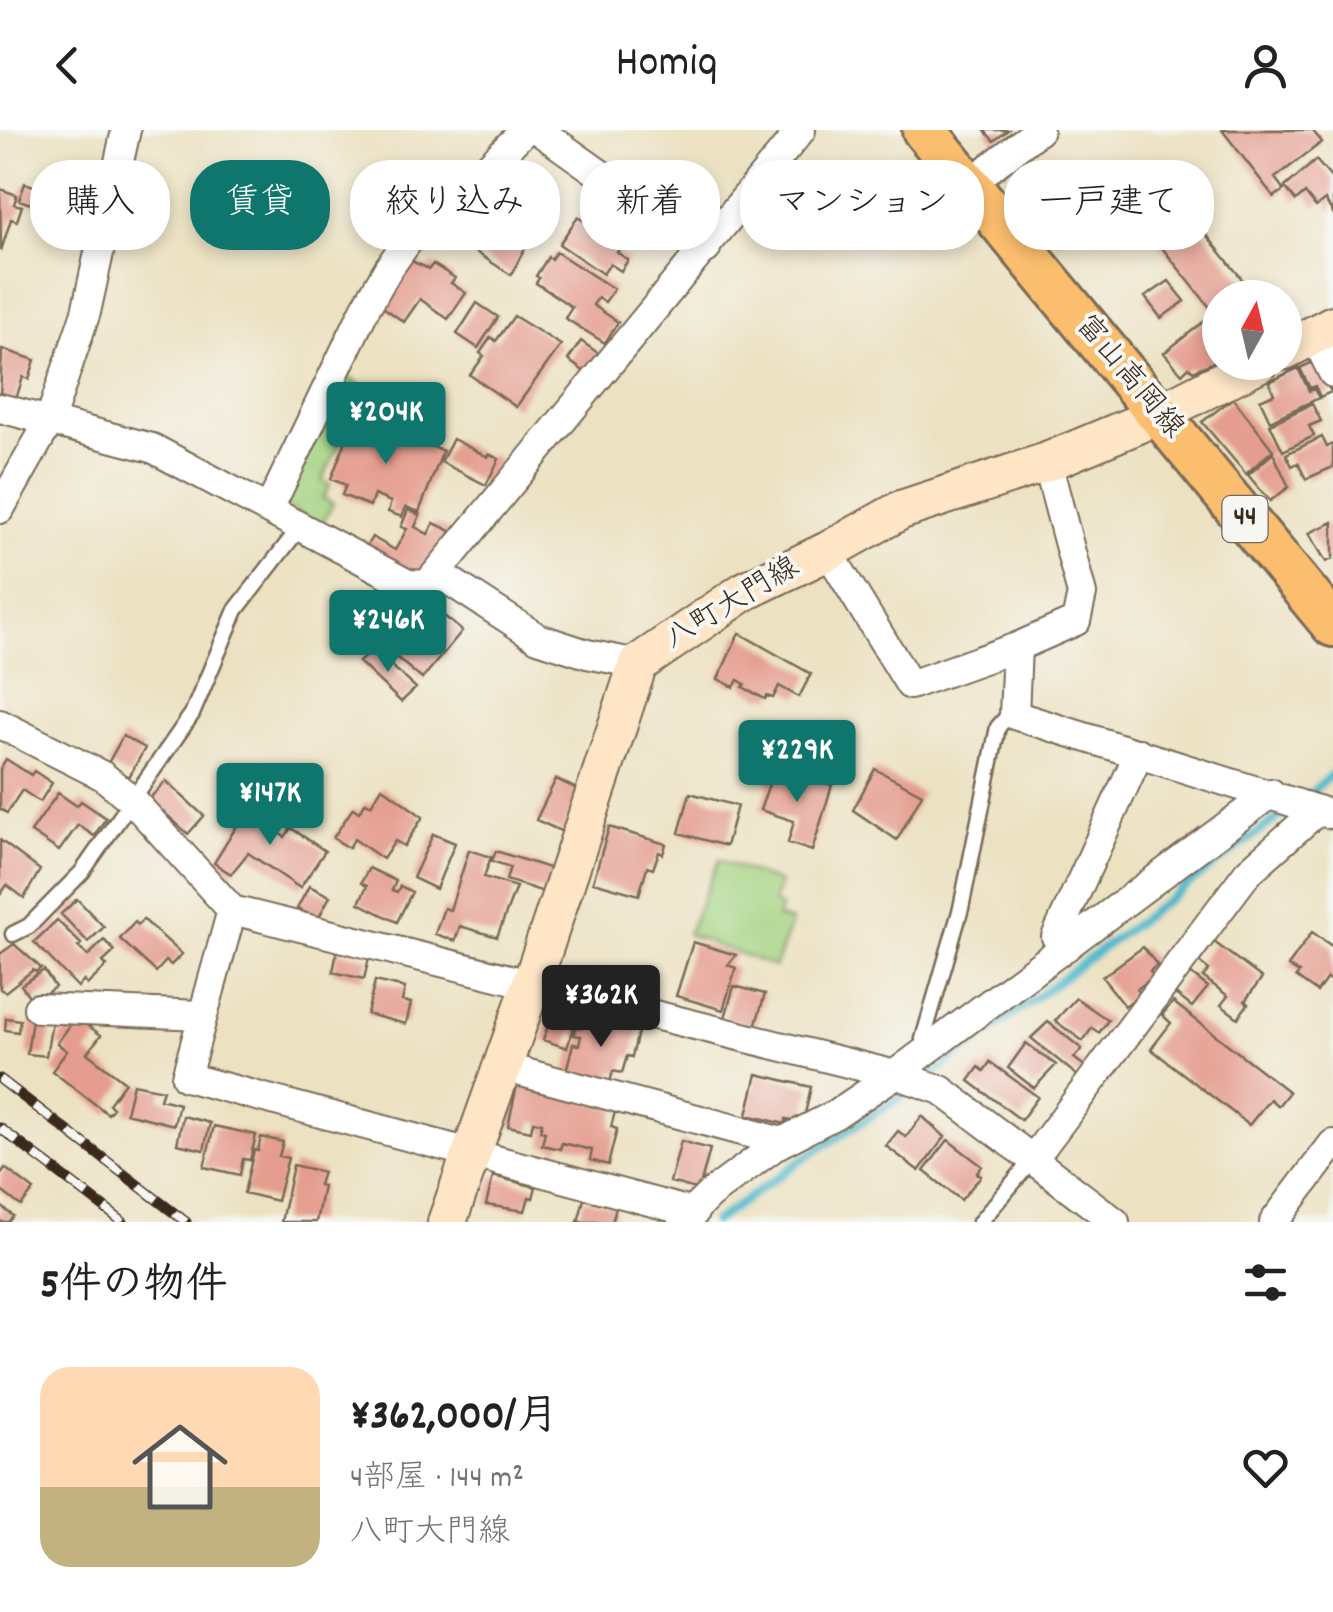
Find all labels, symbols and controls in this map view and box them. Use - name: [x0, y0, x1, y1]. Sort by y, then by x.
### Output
- text: Homiq: [615, 33, 718, 97]
- icon: back: [40, 38, 95, 93]
- icon: person: [1238, 38, 1293, 93]
- chip: 購入: [30, 160, 170, 250]
- chip: 賃貸: [190, 160, 330, 250]
- chip: 絞り込み: [350, 160, 560, 250]
- chip: 新着: [580, 160, 720, 250]
- chip: マンション: [740, 160, 984, 250]
- chip: 一戸建て: [1004, 160, 1214, 250]
- north arrow: [1202, 280, 1302, 380]
- map controls: [1202, 280, 1302, 380]
- street label: 富山高岡線: [1063, 307, 1193, 449]
- pin: ¥204K: [316, 382, 456, 467]
- text: ¥204K: [349, 391, 423, 437]
- road number: 44: [1222, 496, 1268, 542]
- street label: 八町大門線: [658, 548, 808, 662]
- pin: ¥246K: [318, 590, 458, 675]
- text: ¥246K: [351, 599, 425, 645]
- pin: ¥229K: [727, 720, 867, 805]
- text: ¥229K: [761, 729, 833, 775]
- pin: ¥147K: [200, 763, 340, 848]
- text: ¥147K: [239, 772, 301, 818]
- pin: ¥362K: [531, 965, 671, 1050]
- text: ¥362K: [564, 974, 638, 1020]
- icon: filters: [1238, 1255, 1293, 1310]
- text: 5件の物件: [40, 1258, 227, 1318]
- text: ¥362,000/月: [350, 1389, 559, 1449]
- icon: home: [120, 1407, 240, 1527]
- icon: heart: [1238, 1440, 1293, 1495]
- text: 4部屋 · 144 m²: [350, 1457, 524, 1503]
- text: 八町大門線: [350, 1511, 510, 1557]

